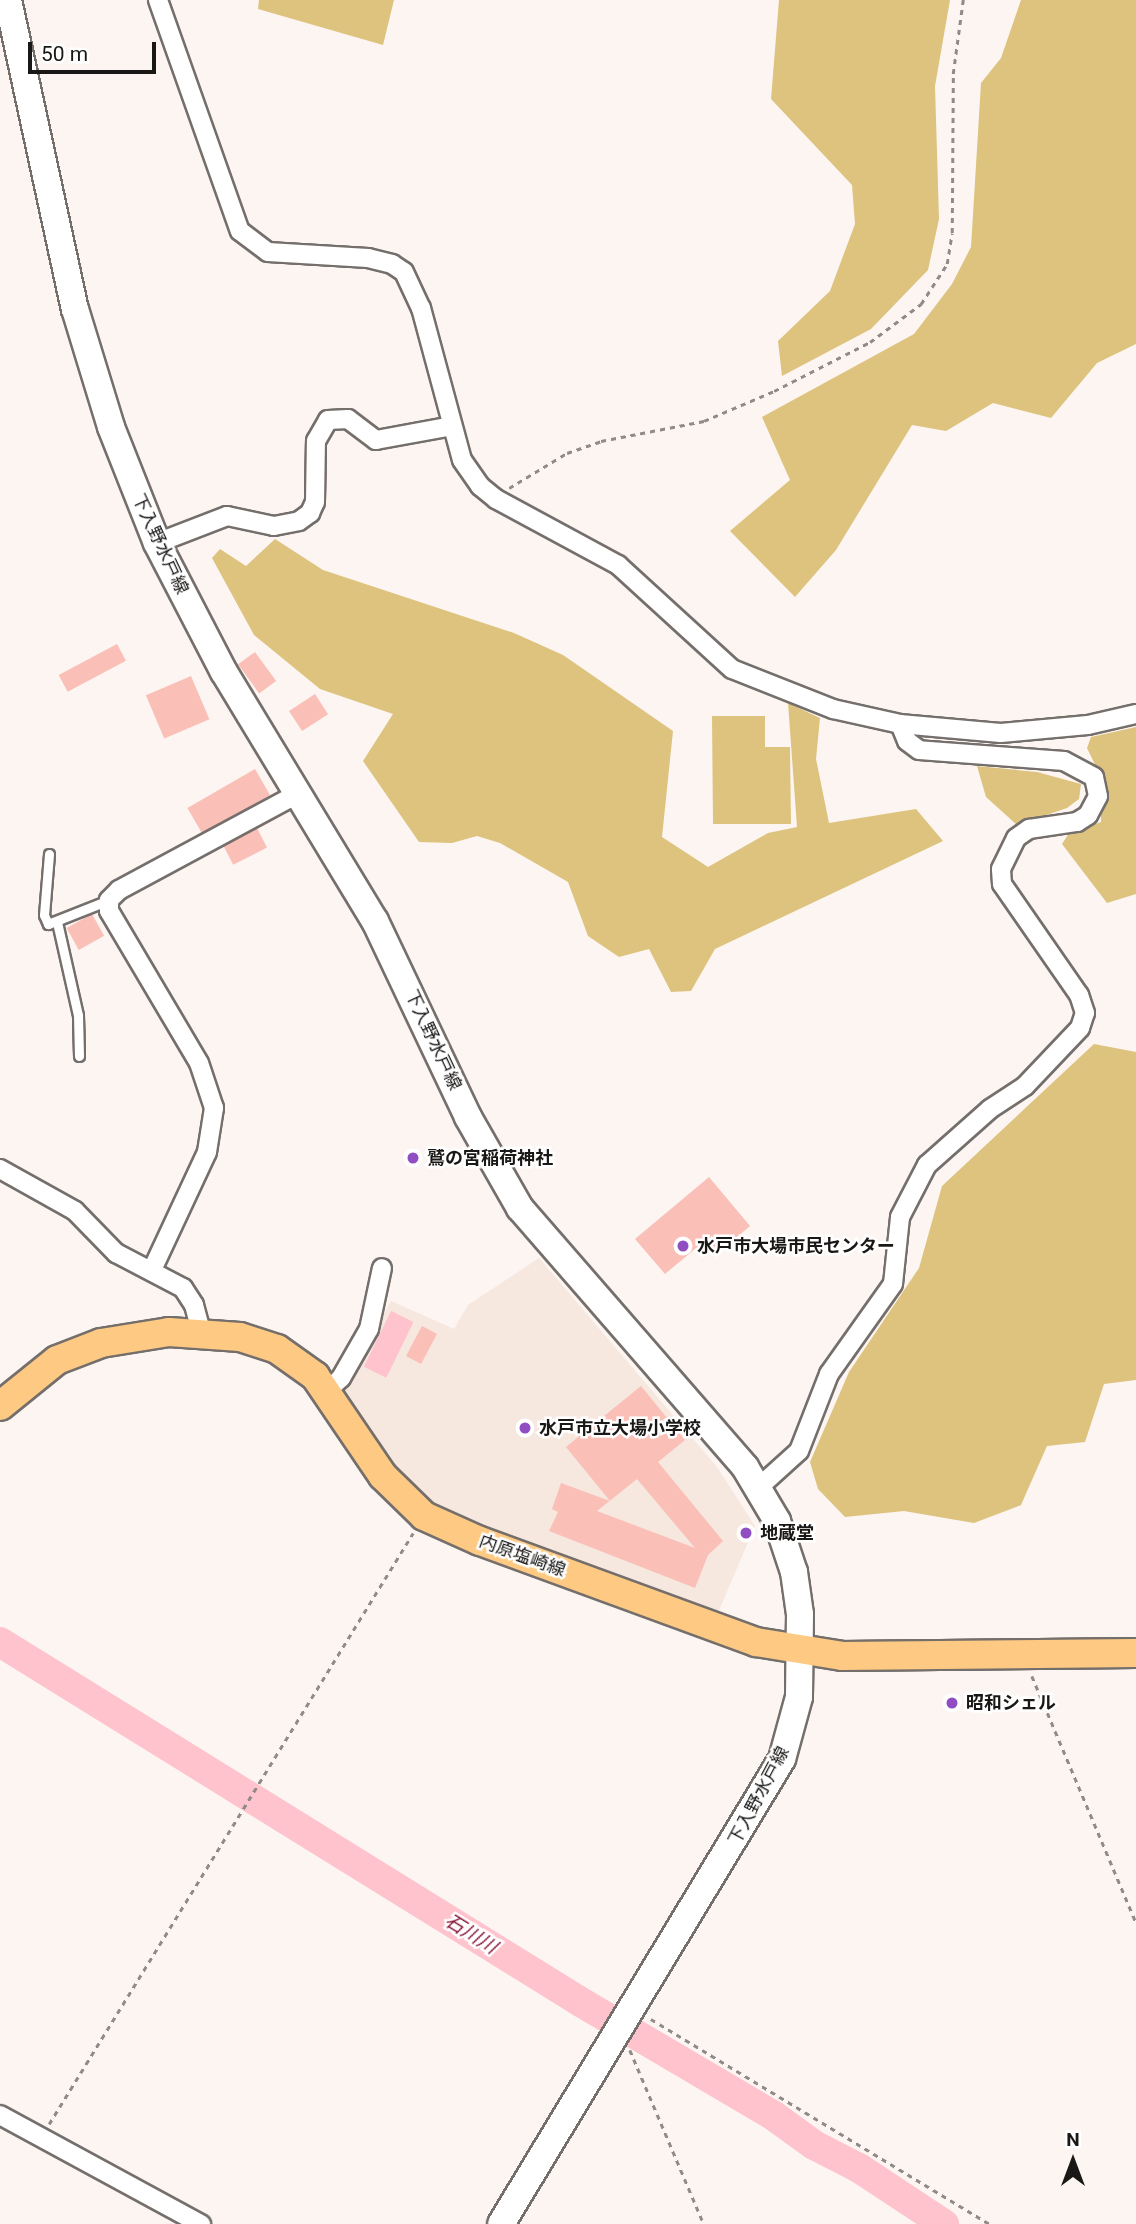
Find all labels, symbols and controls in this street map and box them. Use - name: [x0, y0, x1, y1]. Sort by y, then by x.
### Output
- scale bar: [32, 28, 159, 72]
- text: 50 m: [41, 42, 88, 66]
- street label: 下入野水戸線: [127, 490, 193, 598]
- street label: 下入野水戸線: [400, 986, 466, 1094]
- place label: 鷲の宮稲荷神社: [427, 1147, 553, 1169]
- marker: 鷲の宮稲荷神社: [405, 1150, 421, 1166]
- place label: 水戸市大場市民センター: [697, 1235, 895, 1257]
- marker: 水戸市大場市民センター: [675, 1238, 691, 1254]
- place label: 水戸市立大場小学校: [539, 1417, 701, 1439]
- marker: 水戸市立大場小学校: [517, 1420, 533, 1436]
- place label: 地蔵堂: [760, 1522, 814, 1544]
- marker: 地蔵堂: [738, 1525, 754, 1541]
- street label: 内原塩崎線: [476, 1530, 568, 1582]
- place label: 昭和シェル: [966, 1692, 1056, 1714]
- marker: 昭和シェル: [944, 1695, 960, 1711]
- street label: 下入野水戸線: [724, 1743, 794, 1849]
- water label: 石川川: [441, 1909, 501, 1959]
- north arrow: [1038, 2126, 1108, 2196]
- text: N: [1066, 2128, 1080, 2151]

